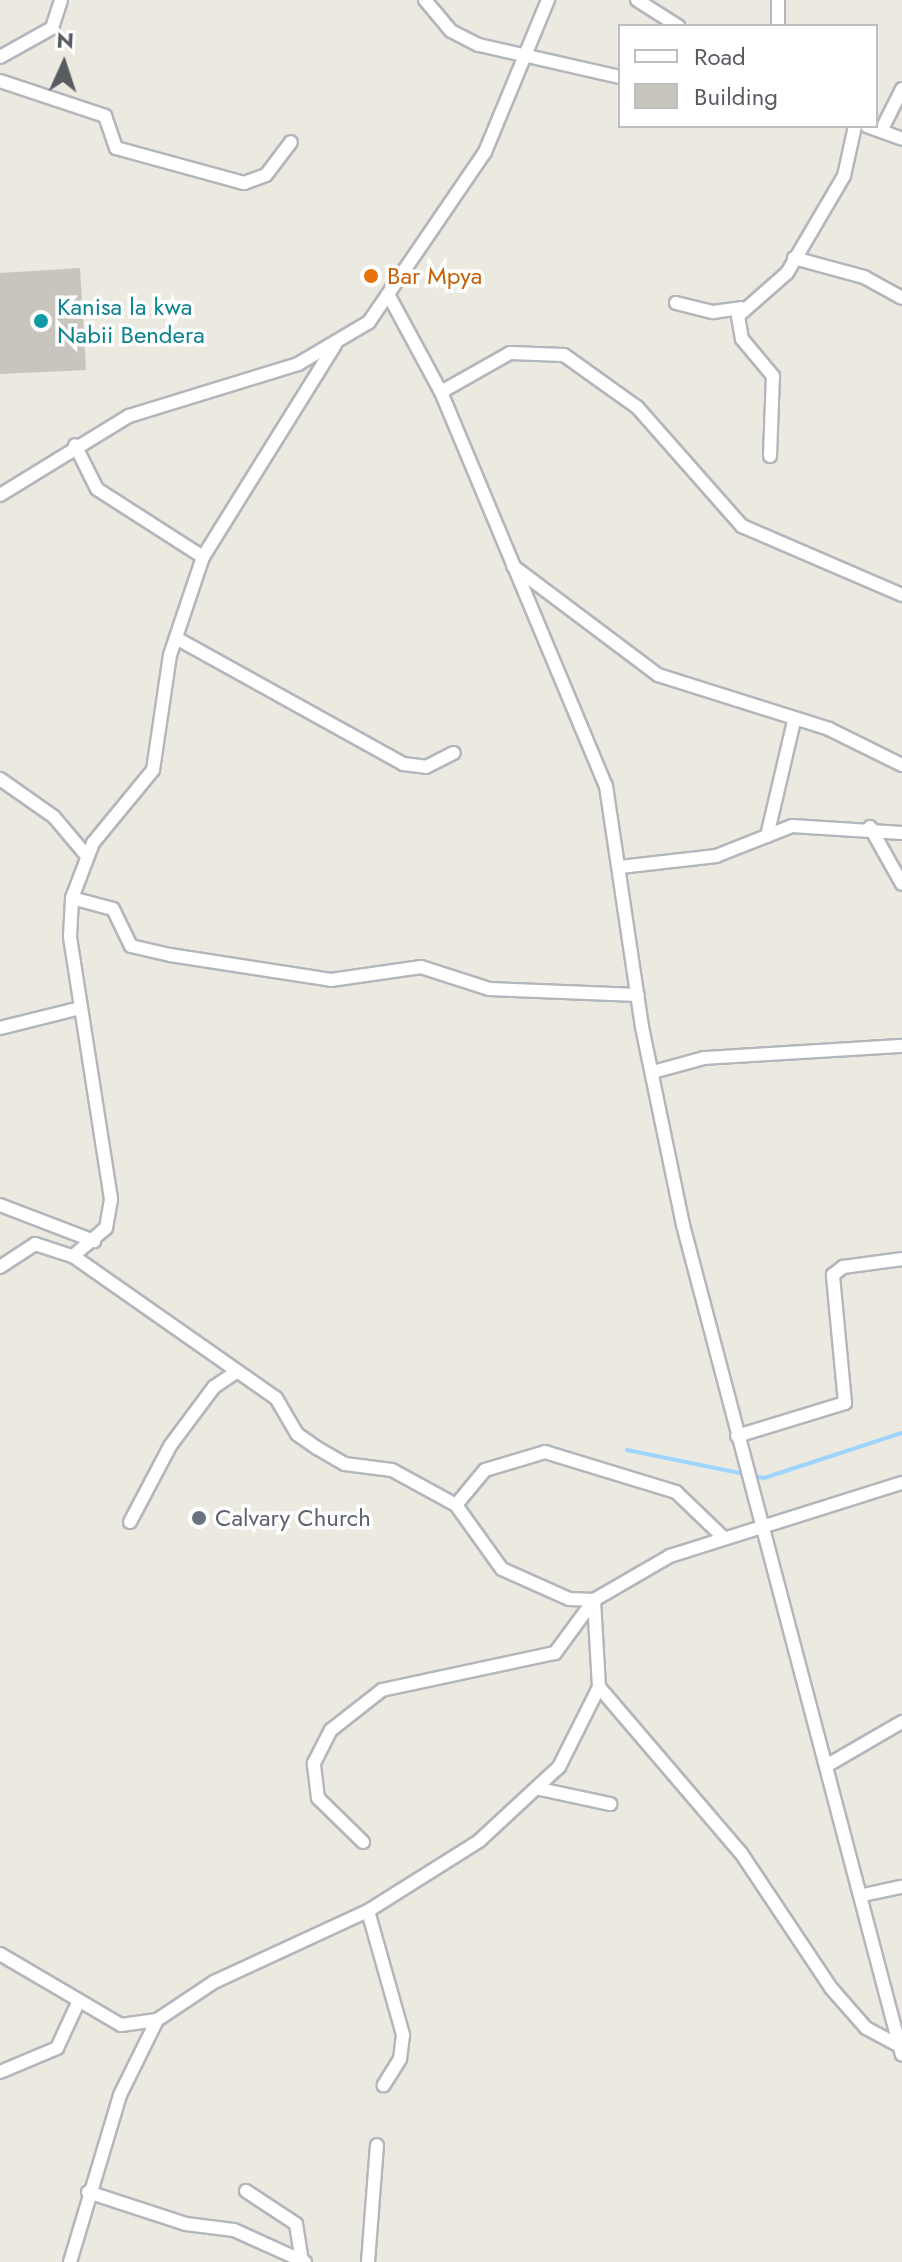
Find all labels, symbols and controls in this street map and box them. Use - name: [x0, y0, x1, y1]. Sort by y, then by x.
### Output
- north arrow: [24, 24, 104, 104]
- text: N: [56, 24, 75, 56]
- legend: [618, 24, 878, 128]
- text: Road: [694, 39, 746, 74]
- text: Building: [694, 79, 778, 114]
- place label: Bar Mpya: [387, 262, 482, 290]
- marker: Bar Mpya: [362, 267, 380, 285]
- place label: Kanisa la kwa Nabii Bendera: [57, 293, 205, 349]
- marker: Kanisa la kwa Nabii Bendera: [32, 312, 50, 330]
- place label: Calvary Church: [215, 1504, 371, 1532]
- marker: Calvary Church: [190, 1509, 208, 1527]

